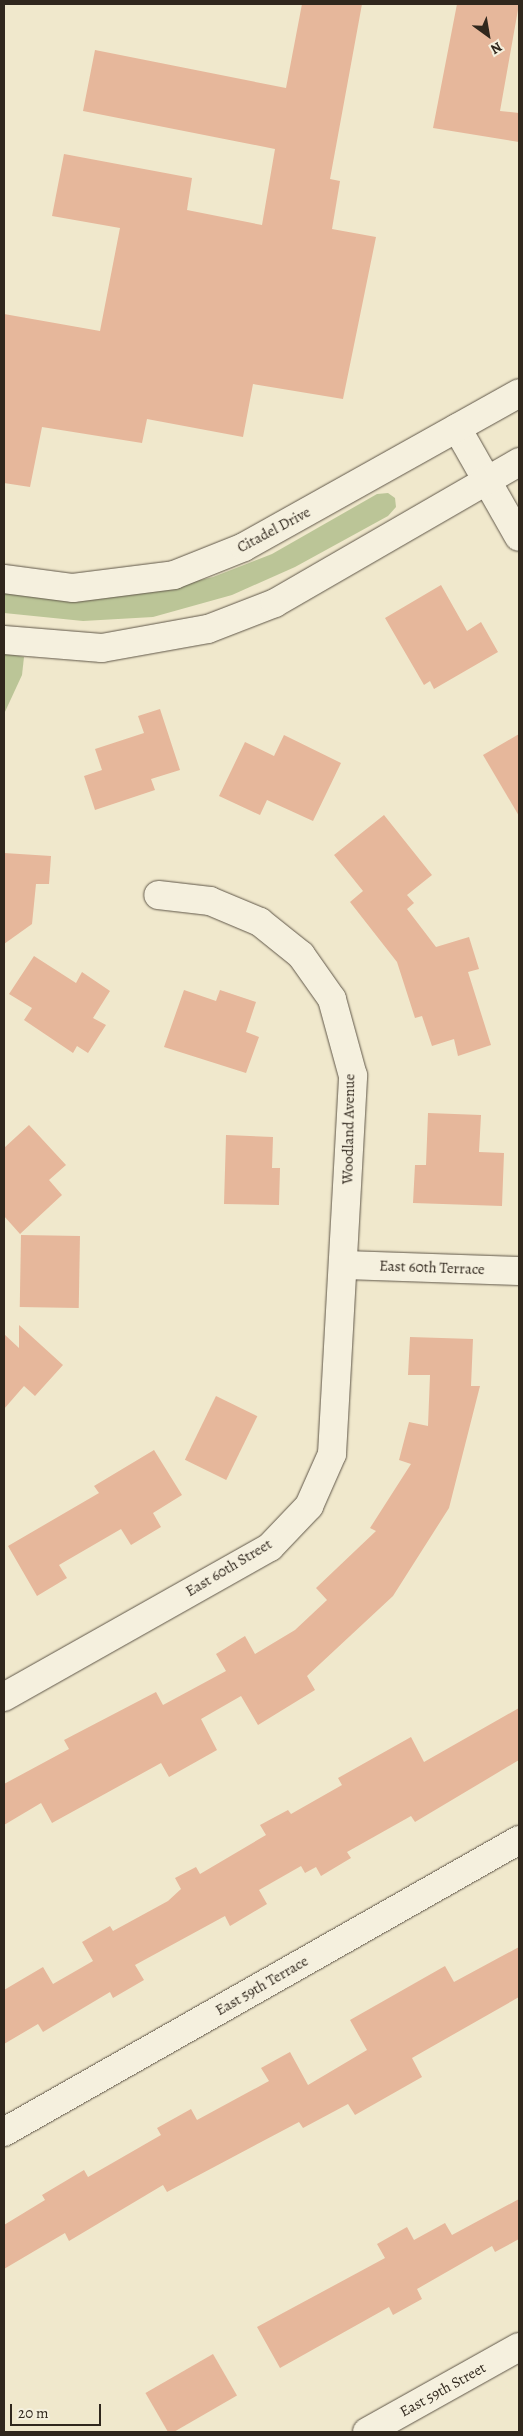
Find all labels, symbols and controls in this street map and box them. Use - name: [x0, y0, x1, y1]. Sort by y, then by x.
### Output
- north arrow: [463, 10, 513, 60]
- text: N: [487, 37, 506, 59]
- street label: Citadel Drive: [234, 503, 314, 557]
- street label: Woodland Avenue: [339, 1074, 359, 1184]
- street label: East 60th Terrace: [379, 1257, 485, 1279]
- street label: East 60th Street: [183, 1535, 275, 1601]
- street label: East 59th Terrace: [213, 1952, 311, 2020]
- street label: East 59th Street: [397, 2359, 489, 2421]
- scale bar: [12, 2394, 104, 2426]
- text: 20 m: [18, 2403, 49, 2423]

